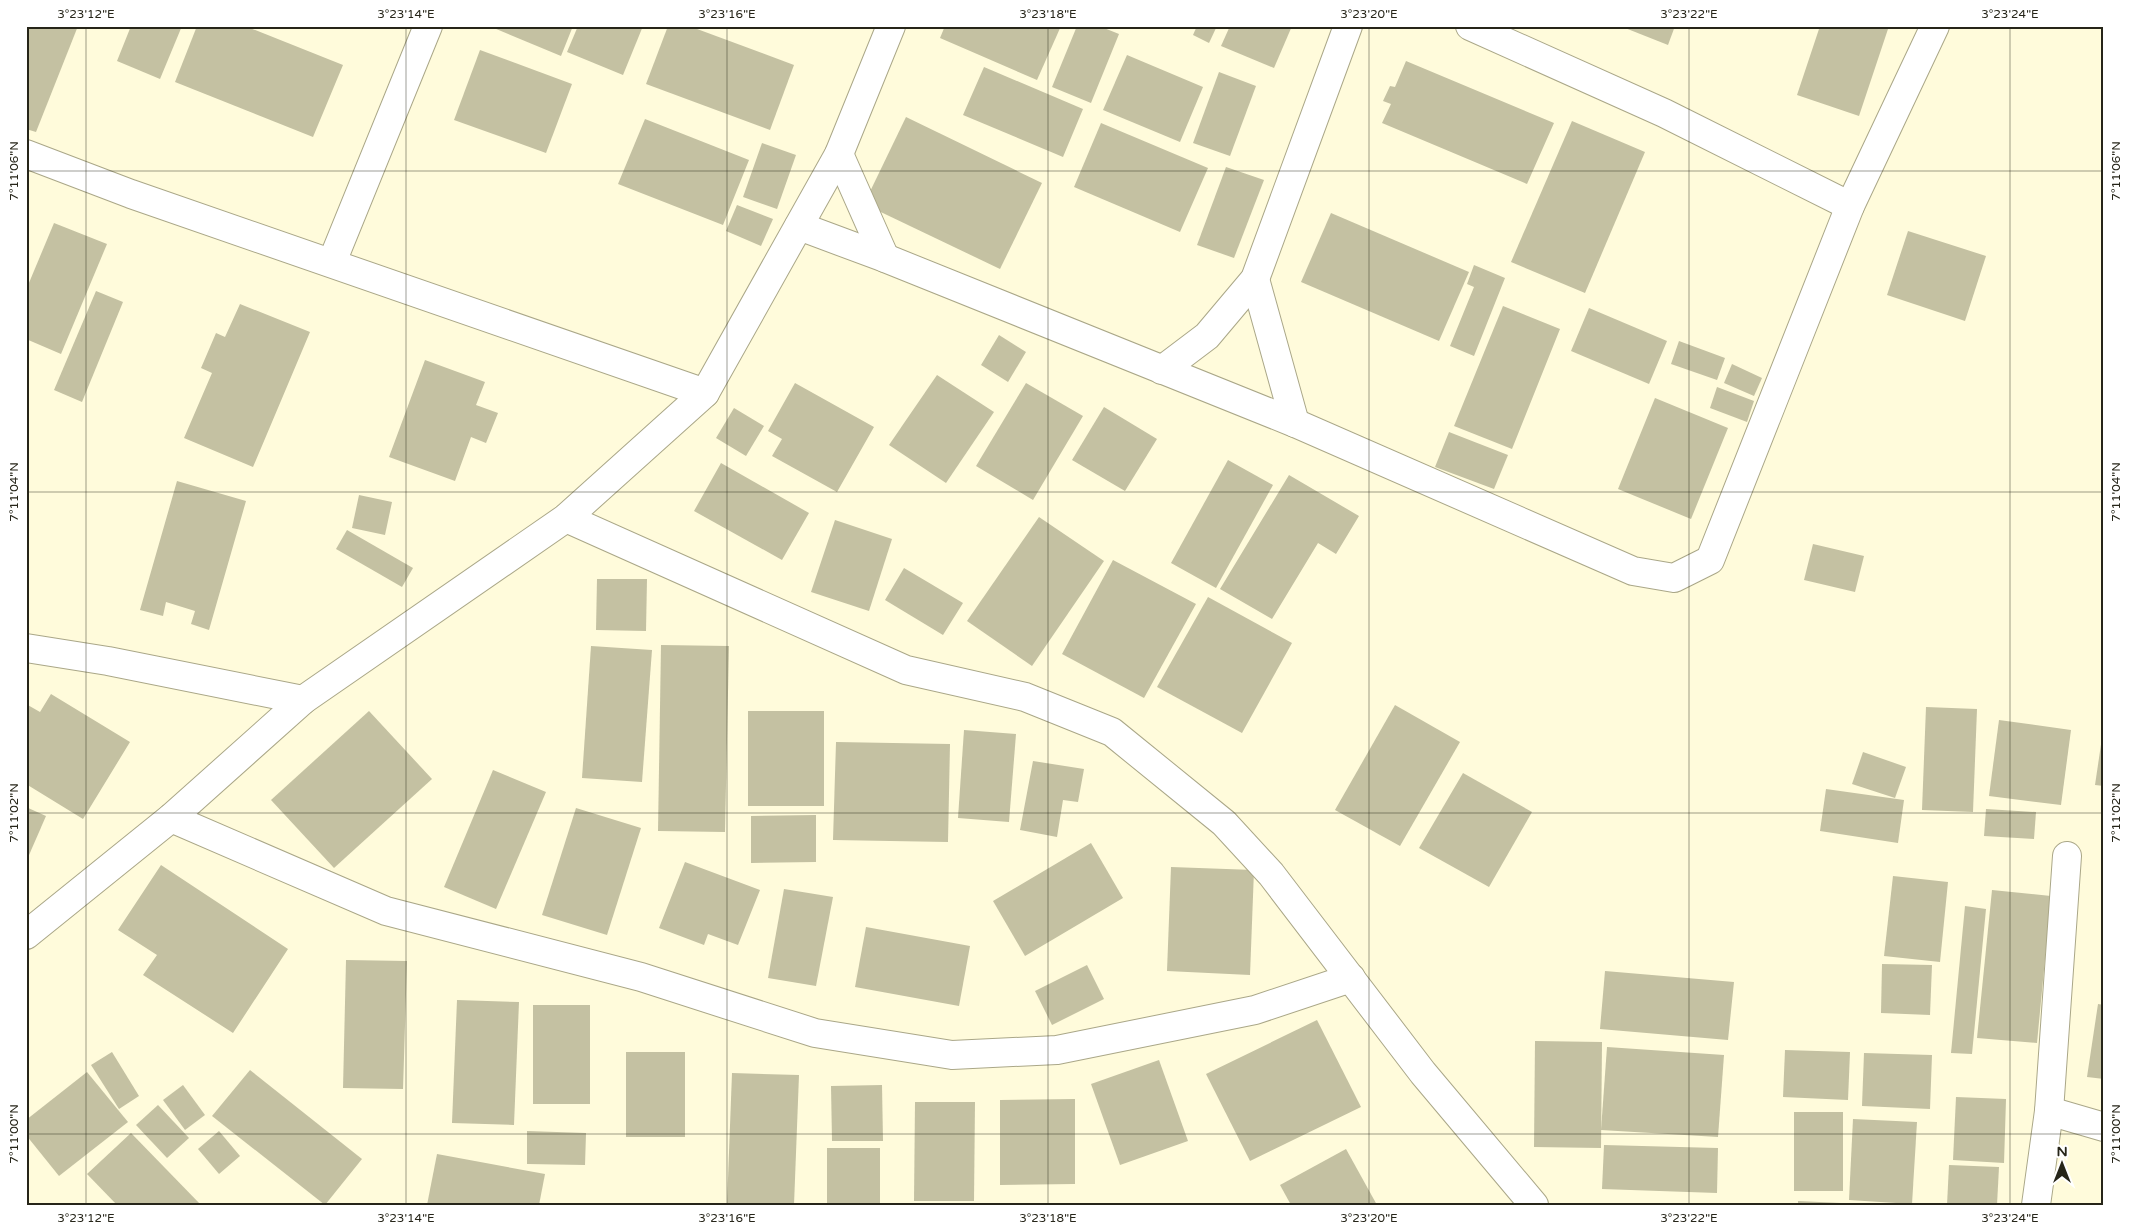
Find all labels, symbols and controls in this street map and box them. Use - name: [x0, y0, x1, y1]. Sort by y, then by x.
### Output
- text: 3°23'12"E: [57, 7, 115, 21]
- text: 3°23'14"E: [377, 7, 435, 21]
- text: 3°23'16"E: [698, 7, 756, 21]
- text: 3°23'18"E: [1019, 7, 1077, 21]
- text: 3°23'20"E: [1340, 7, 1398, 21]
- text: 3°23'22"E: [1660, 7, 1718, 21]
- text: 3°23'24"E: [1981, 7, 2039, 21]
- text: 7°11'06"N: [7, 141, 21, 201]
- text: 7°11'06"N: [2109, 141, 2123, 201]
- text: 7°11'04"N: [7, 462, 21, 522]
- text: 7°11'04"N: [2109, 462, 2123, 522]
- text: 7°11'02"N: [7, 783, 21, 843]
- text: 7°11'02"N: [2109, 783, 2123, 843]
- text: 7°11'00"N: [7, 1104, 21, 1164]
- text: 7°11'00"N: [2109, 1104, 2123, 1164]
- north arrow: [2038, 1138, 2088, 1188]
- text: N: [2056, 1143, 2068, 1160]
- text: 3°23'12"E: [57, 1211, 115, 1225]
- text: 3°23'14"E: [377, 1211, 435, 1225]
- text: 3°23'16"E: [698, 1211, 756, 1225]
- text: 3°23'18"E: [1019, 1211, 1077, 1225]
- text: 3°23'20"E: [1340, 1211, 1398, 1225]
- text: 3°23'22"E: [1660, 1211, 1718, 1225]
- text: 3°23'24"E: [1981, 1211, 2039, 1225]

